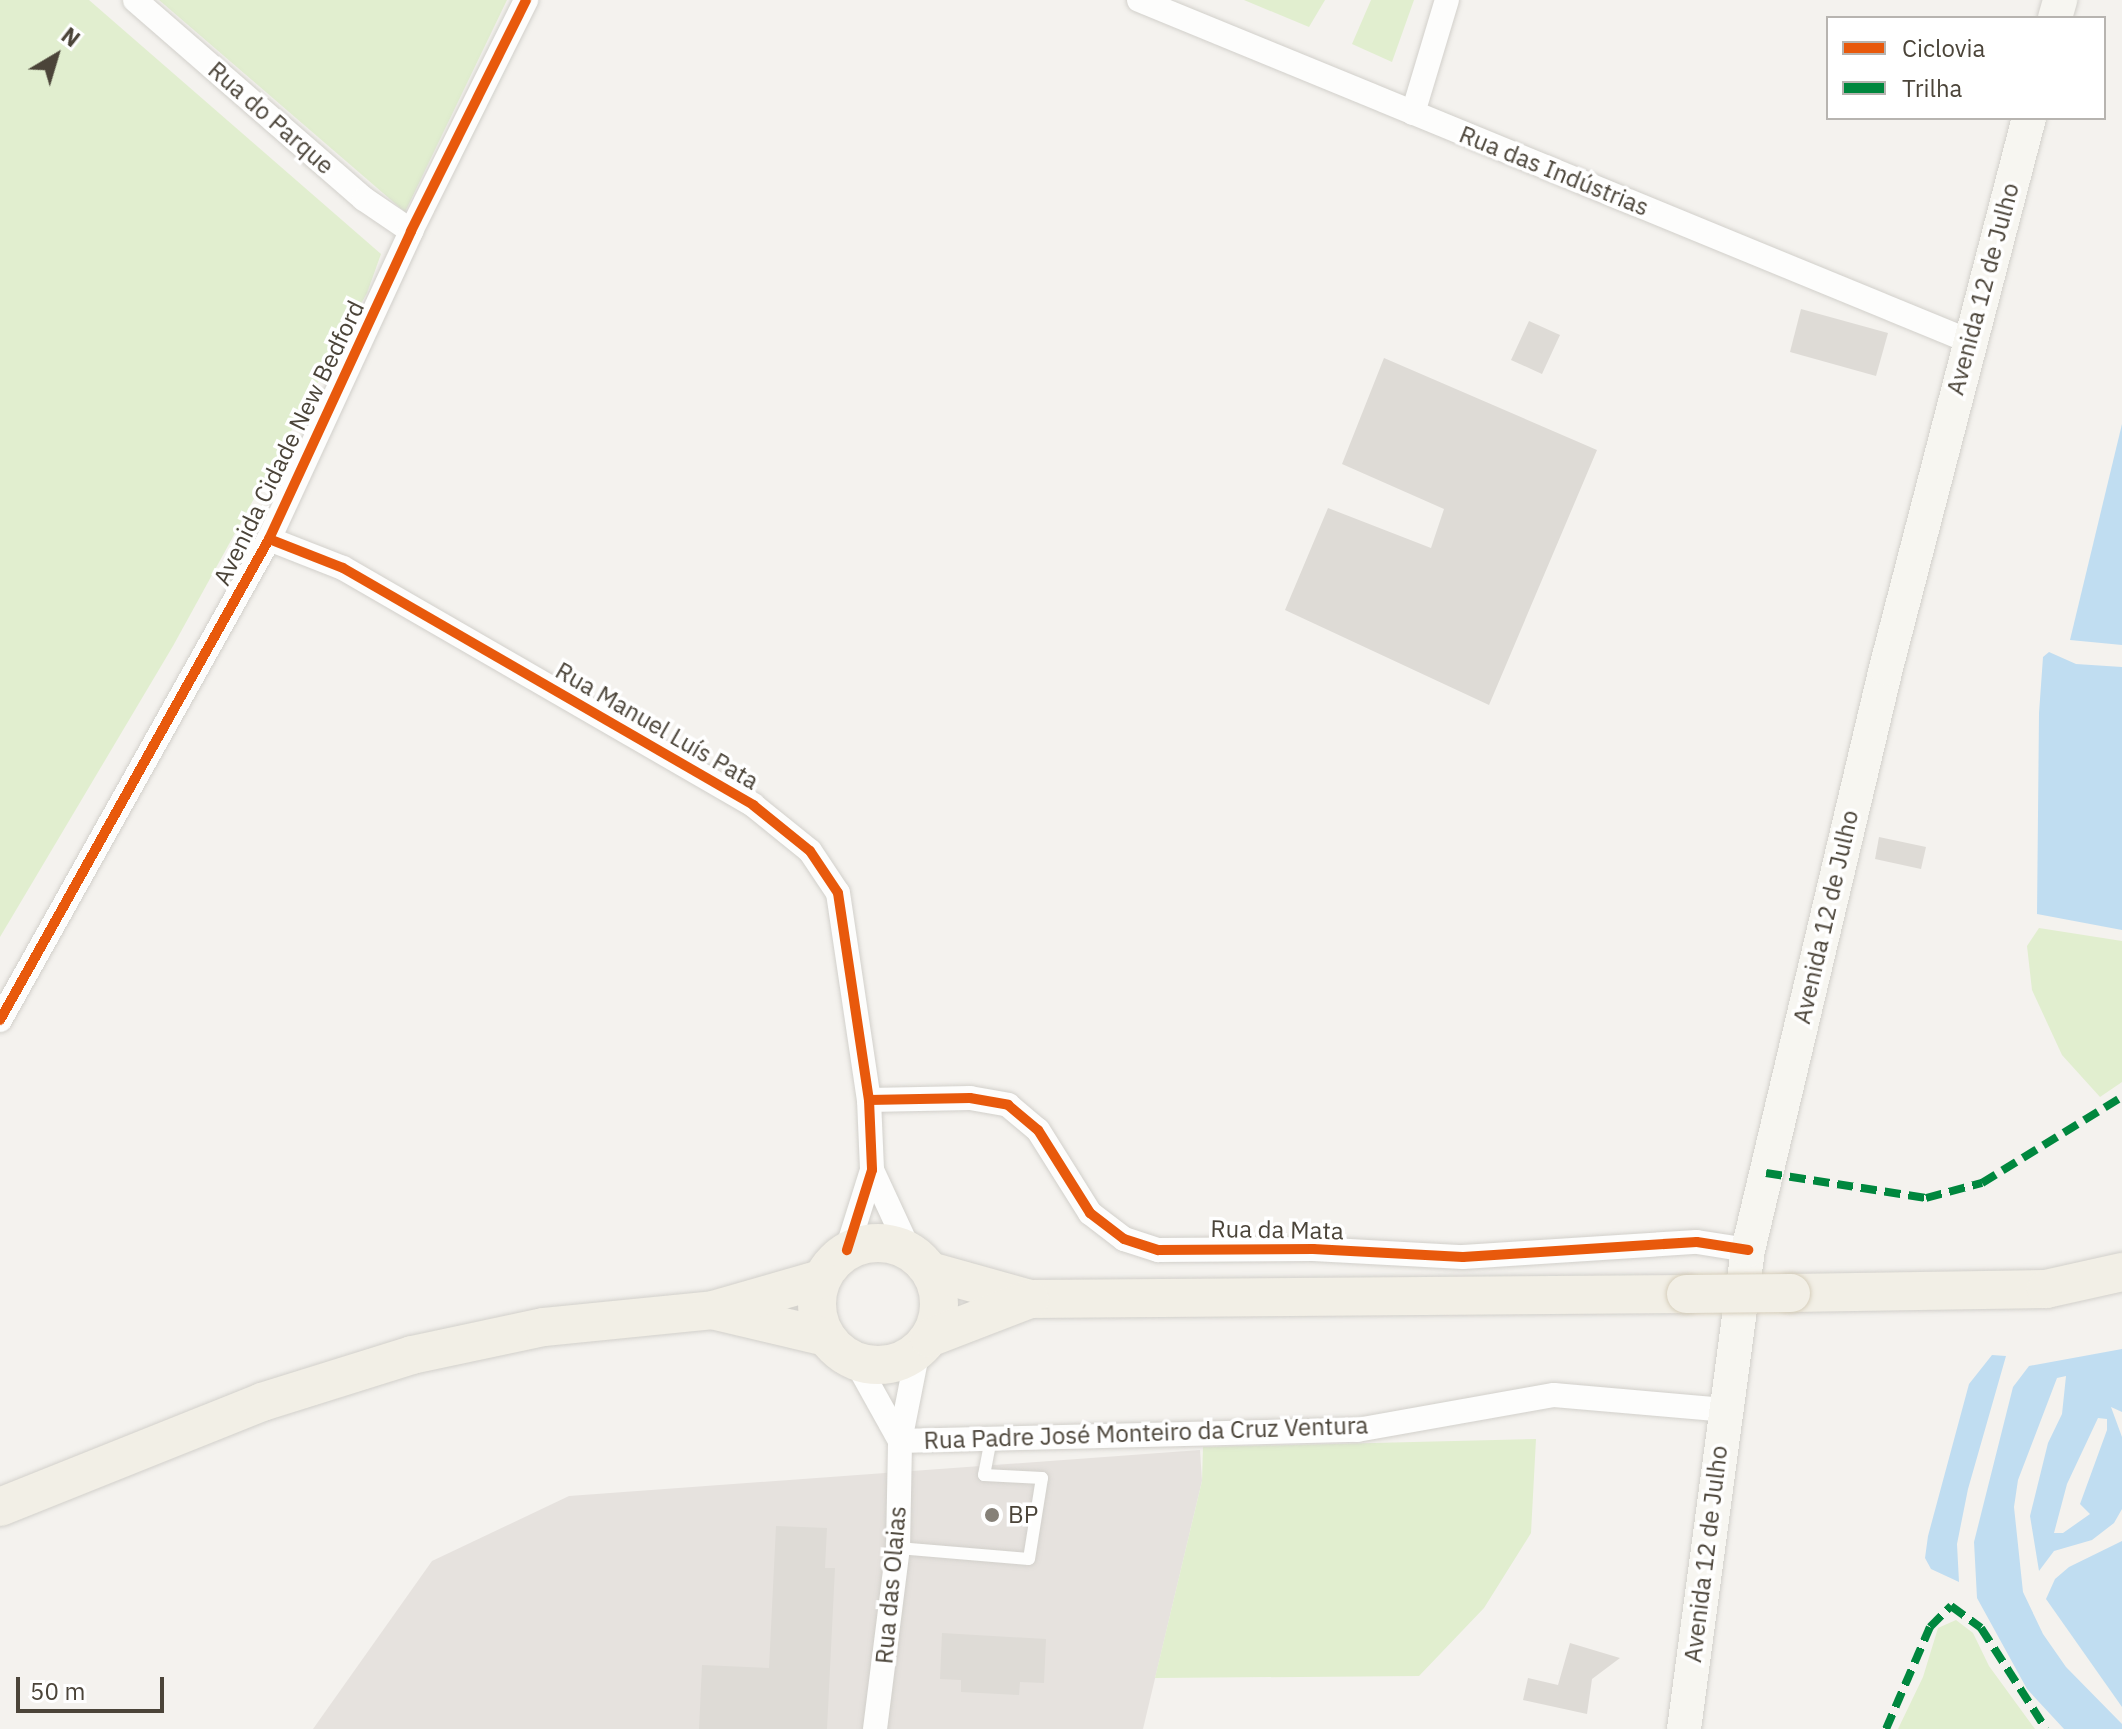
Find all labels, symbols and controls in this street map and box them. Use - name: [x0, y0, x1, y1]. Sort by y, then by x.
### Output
- north arrow: [16, 16, 96, 96]
- legend: [1826, 16, 2106, 120]
- text: N: [56, 20, 86, 53]
- text: Ciclovia: [1902, 32, 1985, 64]
- street label: Rua do Parque: [202, 56, 340, 180]
- text: Trilha: [1902, 72, 1962, 104]
- street label: Rua das Indústrias: [1455, 120, 1653, 222]
- street label: Avenida 12 de Julho: [1941, 180, 2025, 398]
- street label: Avenida Cidade New Bedford: [208, 296, 370, 590]
- street label: Rua Manuel Luís Pata: [550, 656, 764, 796]
- street label: Avenida 12 de Julho: [1787, 807, 1865, 1027]
- street label: Rua da Mata: [1210, 1214, 1344, 1246]
- street label: Rua Padre José Monteiro da Cruz Ventura: [923, 1411, 1369, 1455]
- street label: Avenida 12 de Julho: [1678, 1444, 1734, 1664]
- place label: BP: [1008, 1501, 1038, 1529]
- street label: Rua das Olaias: [870, 1505, 912, 1665]
- marker: BP: [983, 1506, 1001, 1524]
- scale bar: [20, 1661, 168, 1711]
- text: 50 m: [30, 1675, 85, 1707]

